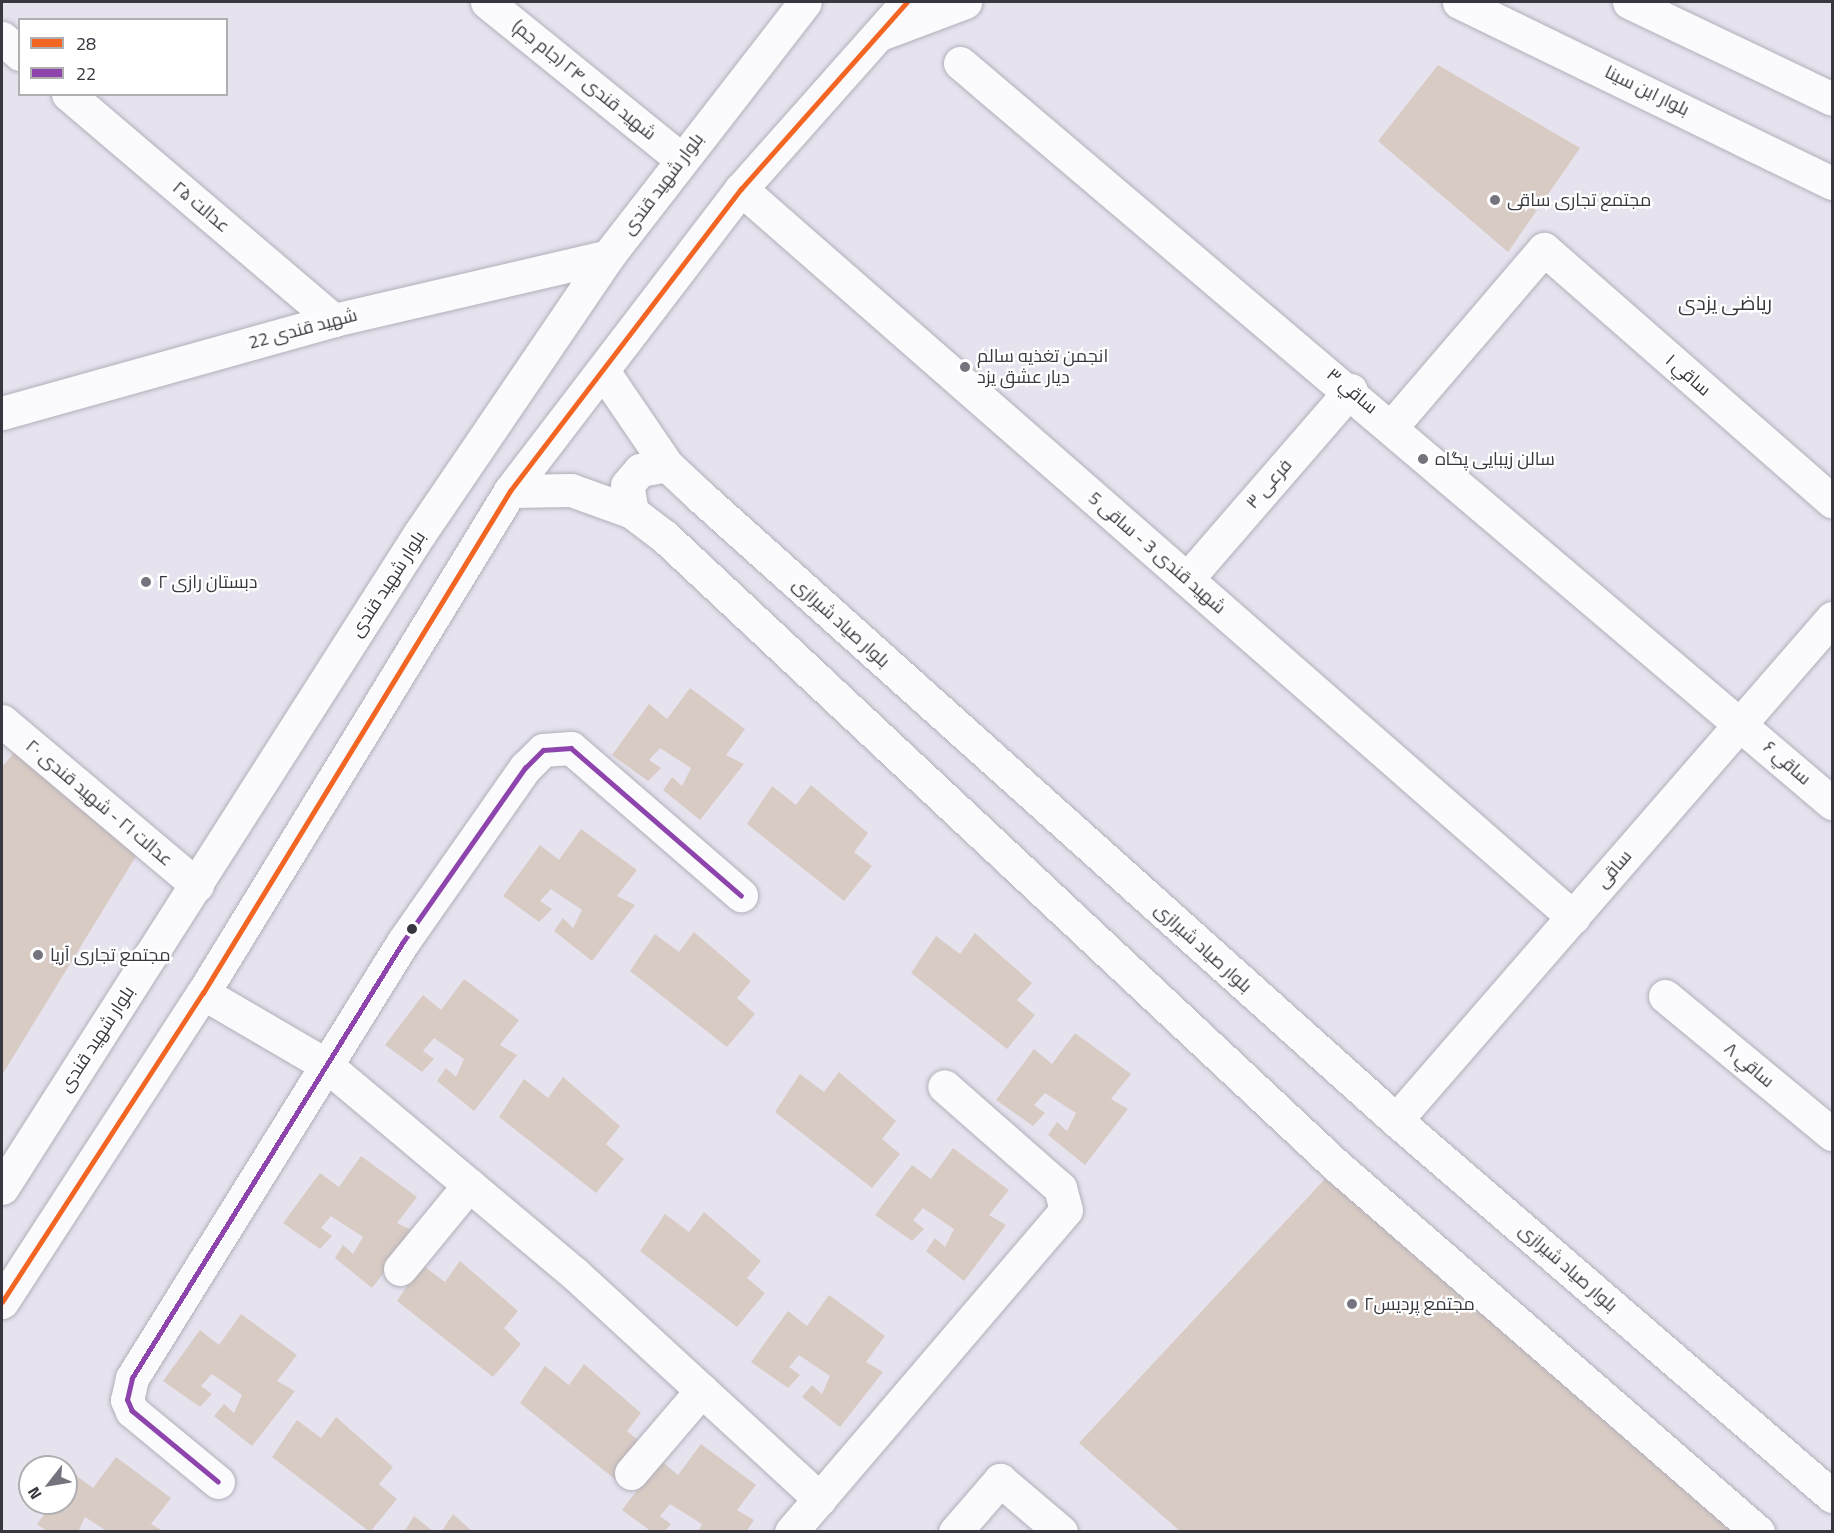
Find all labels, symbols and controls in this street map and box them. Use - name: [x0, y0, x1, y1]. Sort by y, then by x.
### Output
- street label: شهید قندی ۲۴ (جام جم): [508, 15, 660, 145]
- legend: [18, 18, 228, 96]
- text: 28: [76, 30, 96, 57]
- text: 22: [76, 60, 96, 87]
- street label: بلوار ابن سینا: [1601, 61, 1693, 121]
- street label: بلوار شهید قندی: [618, 129, 708, 239]
- street label: عدالت ۲۵: [168, 177, 234, 237]
- place label: مجتمع تجاری ساقی: [1507, 189, 1651, 211]
- marker: مجتمع تجاری ساقی: [1488, 193, 1502, 207]
- district label: ریاضی یزدی: [1678, 290, 1772, 314]
- street label: شهید قندی 22: [246, 304, 360, 354]
- place label: انجمن تغذیه سالم دیار عشق یزد: [977, 346, 1108, 388]
- street label: ساقي ۱: [1661, 349, 1715, 401]
- marker: انجمن تغذیه سالم دیار عشق یزد: [958, 360, 972, 374]
- street label: ساقي ۳: [1322, 364, 1382, 418]
- place label: سالن زیبایی پگاه: [1435, 448, 1555, 470]
- marker: سالن زیبایی پگاه: [1416, 452, 1430, 466]
- street label: فرعی ۳: [1241, 455, 1297, 513]
- street label: شهید قندی 3 - ساقی 5: [1084, 487, 1230, 619]
- street label: بلوار شهید قندی: [346, 527, 430, 641]
- place label: دبستان رازی ۲: [158, 571, 257, 593]
- street label: بلوار صیاد شیرازی: [788, 574, 894, 672]
- marker: دبستان رازی ۲: [139, 575, 153, 589]
- street label: عدالت ۲۱ - شهید قندی ۲۰: [21, 735, 177, 871]
- street label: ساقي ۶: [1759, 736, 1815, 790]
- street label: ساقی: [1592, 846, 1636, 892]
- street label: بلوار صیاد شیرازی: [1150, 899, 1256, 997]
- unlabelled marker: [406, 923, 418, 935]
- place label: مجتمع تجاری آریا: [50, 944, 171, 966]
- marker: مجتمع تجاری آریا: [31, 948, 45, 962]
- street label: بلوار شهید قندی: [55, 982, 139, 1096]
- street label: ساقي ۸: [1720, 1038, 1778, 1092]
- street label: بلوار صیاد شیرازی: [1514, 1219, 1622, 1317]
- place label: مجتمع پردیس۲: [1364, 1293, 1475, 1315]
- marker: مجتمع پردیس۲: [1345, 1297, 1359, 1311]
- north arrow: [18, 1455, 78, 1515]
- text: N: [21, 1482, 47, 1504]

